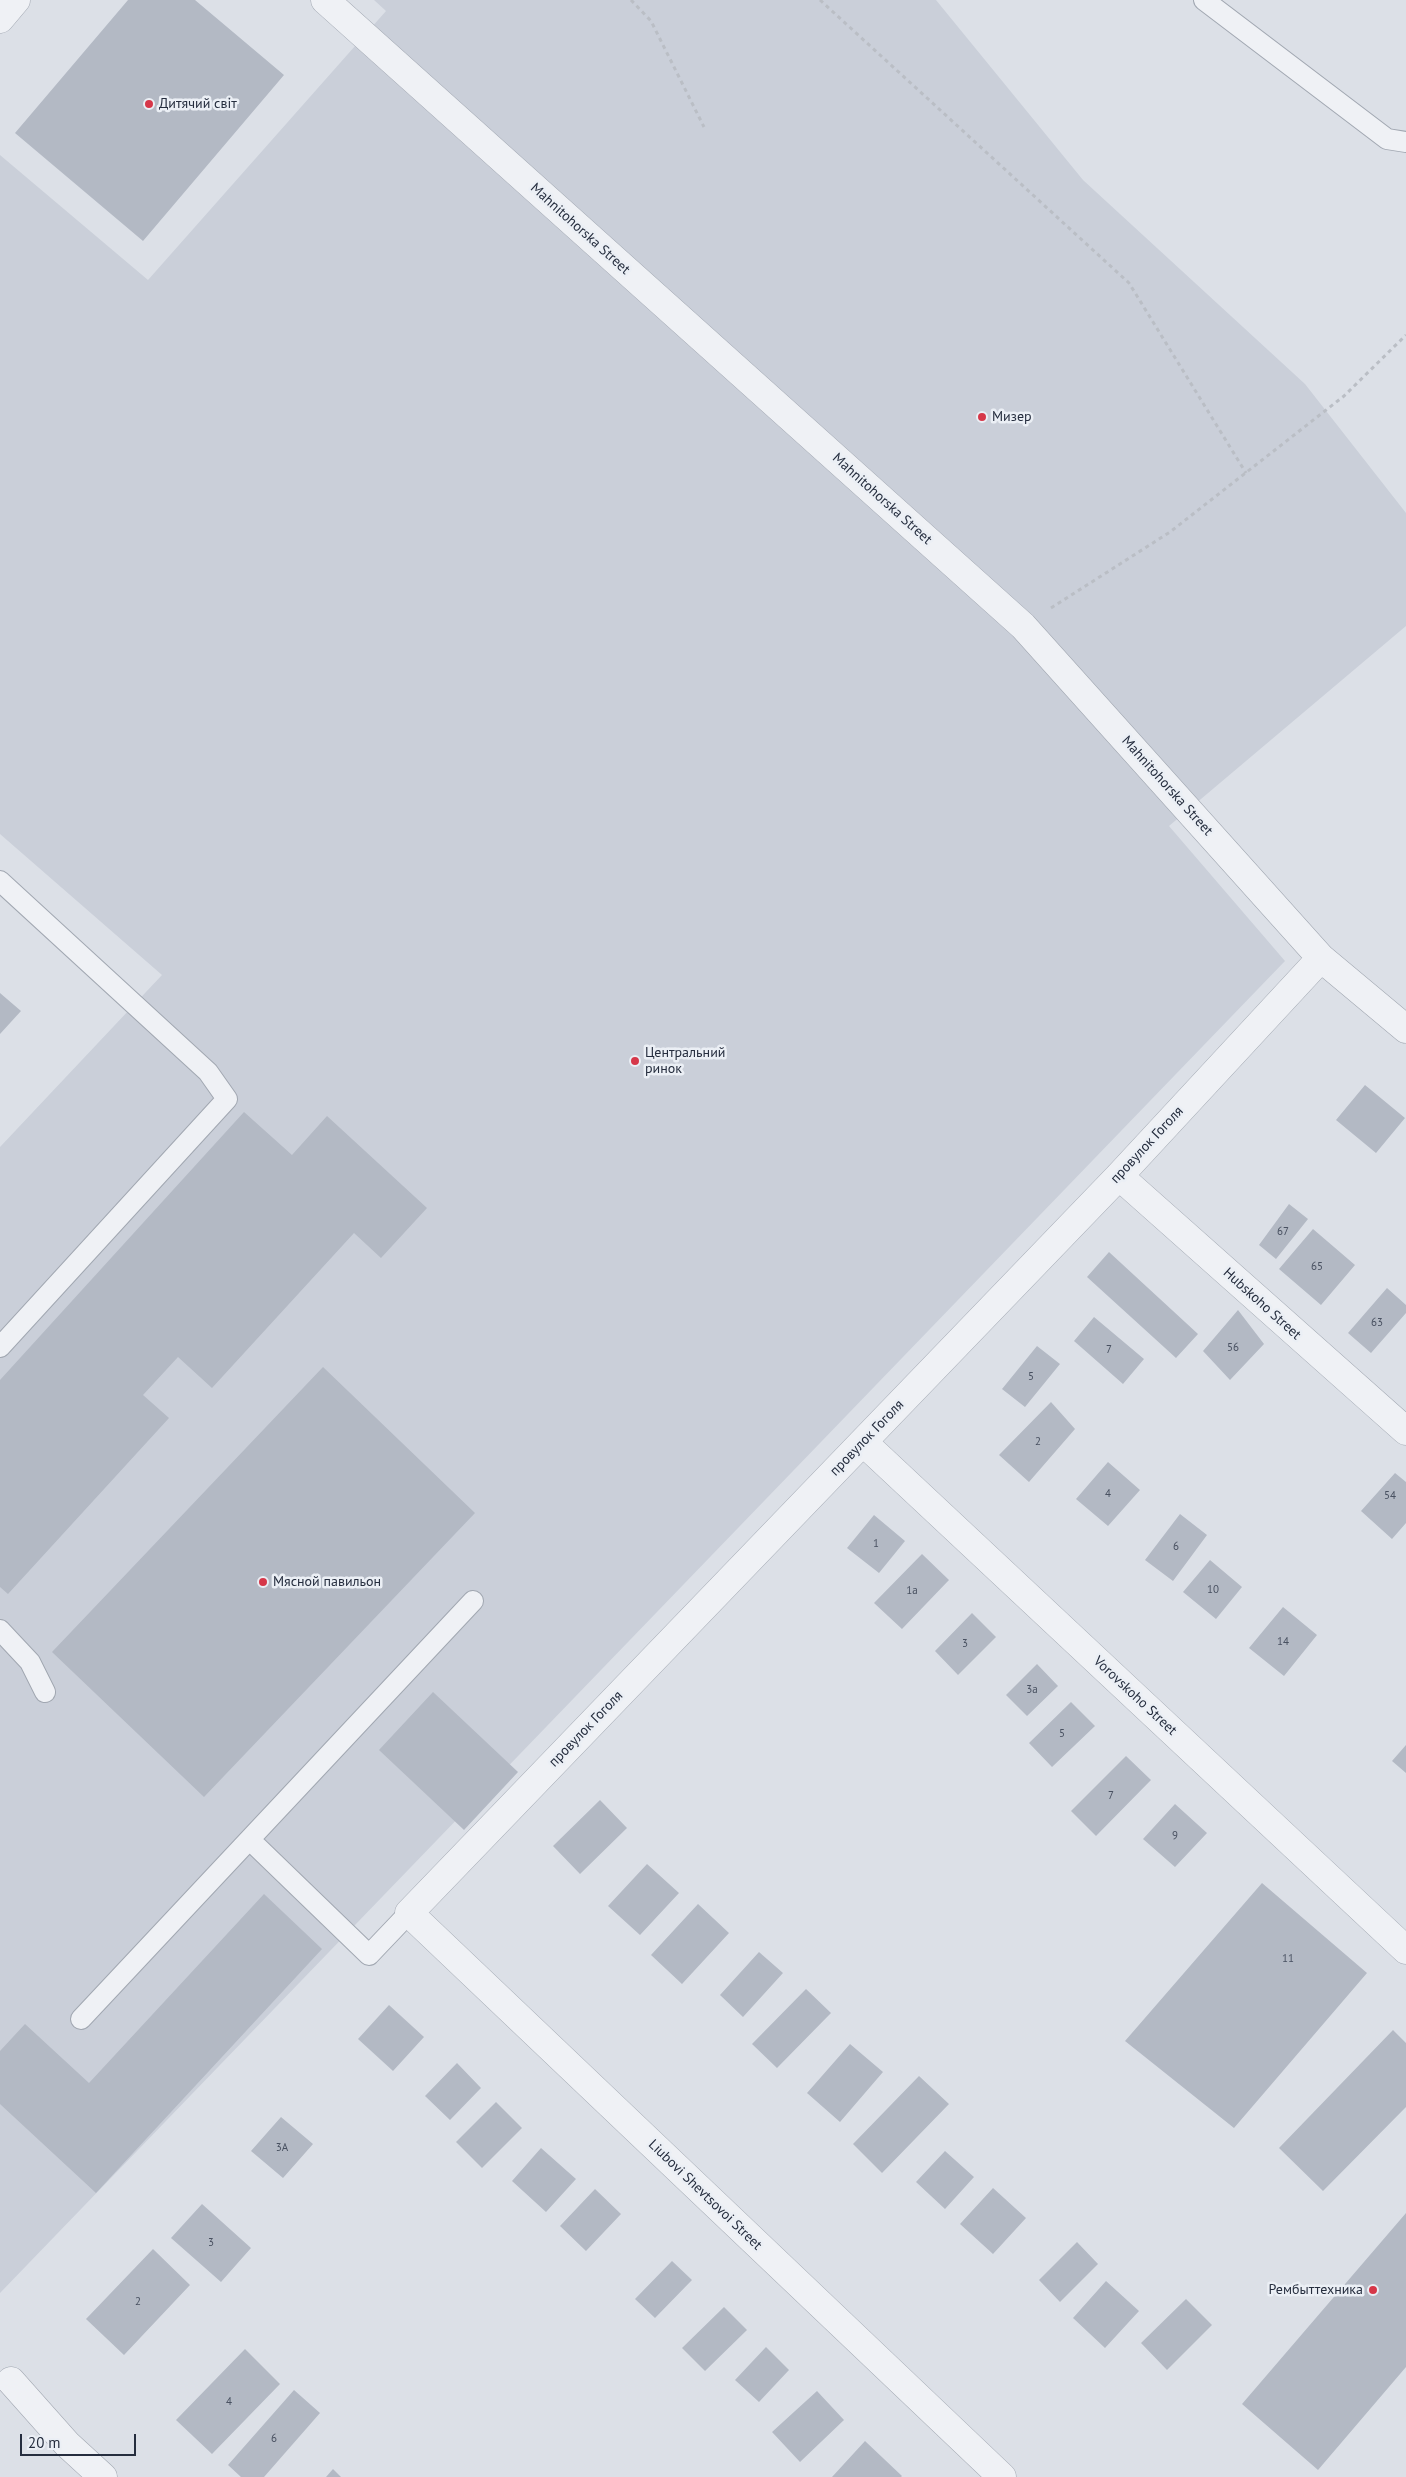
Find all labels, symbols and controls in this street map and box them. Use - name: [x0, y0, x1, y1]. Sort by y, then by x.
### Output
- place label: Дитячий світ: [159, 96, 237, 112]
- marker: Дитячий світ: [143, 98, 155, 110]
- street label: Mahnitohorska Street: [527, 180, 633, 278]
- place label: Мизер: [992, 409, 1032, 425]
- marker: Мизер: [976, 411, 988, 423]
- street label: Mahnitohorska Street: [829, 450, 935, 548]
- street label: Mahnitohorska Street: [1118, 733, 1216, 839]
- place label: Центральний ринок: [645, 1045, 725, 1078]
- marker: Центральний ринок: [629, 1055, 641, 1067]
- street label: провулок Гоголя: [1107, 1103, 1187, 1187]
- house number: 67: [1277, 1225, 1289, 1239]
- house number: 65: [1311, 1260, 1323, 1274]
- street label: Hubskoho Street: [1220, 1265, 1304, 1343]
- house number: 63: [1371, 1316, 1383, 1330]
- house number: 56: [1227, 1341, 1239, 1355]
- house number: 7: [1106, 1343, 1112, 1357]
- house number: 5: [1028, 1370, 1034, 1384]
- street label: провулок Гоголя: [827, 1397, 907, 1479]
- house number: 2: [1035, 1435, 1041, 1449]
- house number: 4: [1105, 1487, 1111, 1501]
- house number: 54: [1384, 1489, 1396, 1503]
- house number: 1: [873, 1537, 879, 1551]
- house number: 6: [1173, 1540, 1179, 1554]
- place label: Мясной павильон: [273, 1574, 381, 1590]
- marker: Мясной павильон: [257, 1576, 269, 1588]
- house number: 10: [1207, 1583, 1219, 1597]
- house number: 1а: [906, 1584, 918, 1598]
- house number: 14: [1277, 1635, 1289, 1649]
- house number: 3: [962, 1637, 968, 1651]
- street label: Vorovskoho Street: [1090, 1653, 1180, 1739]
- house number: 3а: [1026, 1683, 1038, 1697]
- street label: провулок Гоголя: [546, 1688, 626, 1770]
- house number: 5: [1059, 1727, 1065, 1741]
- house number: 7: [1108, 1789, 1114, 1803]
- house number: 9: [1172, 1829, 1178, 1843]
- house number: 11: [1282, 1952, 1294, 1966]
- street label: Liubovi Shevtsovoi Street: [645, 2136, 765, 2254]
- house number: 3А: [276, 2141, 288, 2155]
- house number: 3: [208, 2236, 214, 2250]
- place label: Рембыттехника: [1268, 2282, 1363, 2298]
- marker: Рембыттехника: [1367, 2284, 1379, 2296]
- house number: 2: [135, 2295, 141, 2309]
- house number: 4: [226, 2395, 232, 2409]
- scale bar: [22, 2424, 139, 2456]
- house number: 6: [271, 2432, 277, 2446]
- text: 20 m: [28, 2433, 61, 2452]

